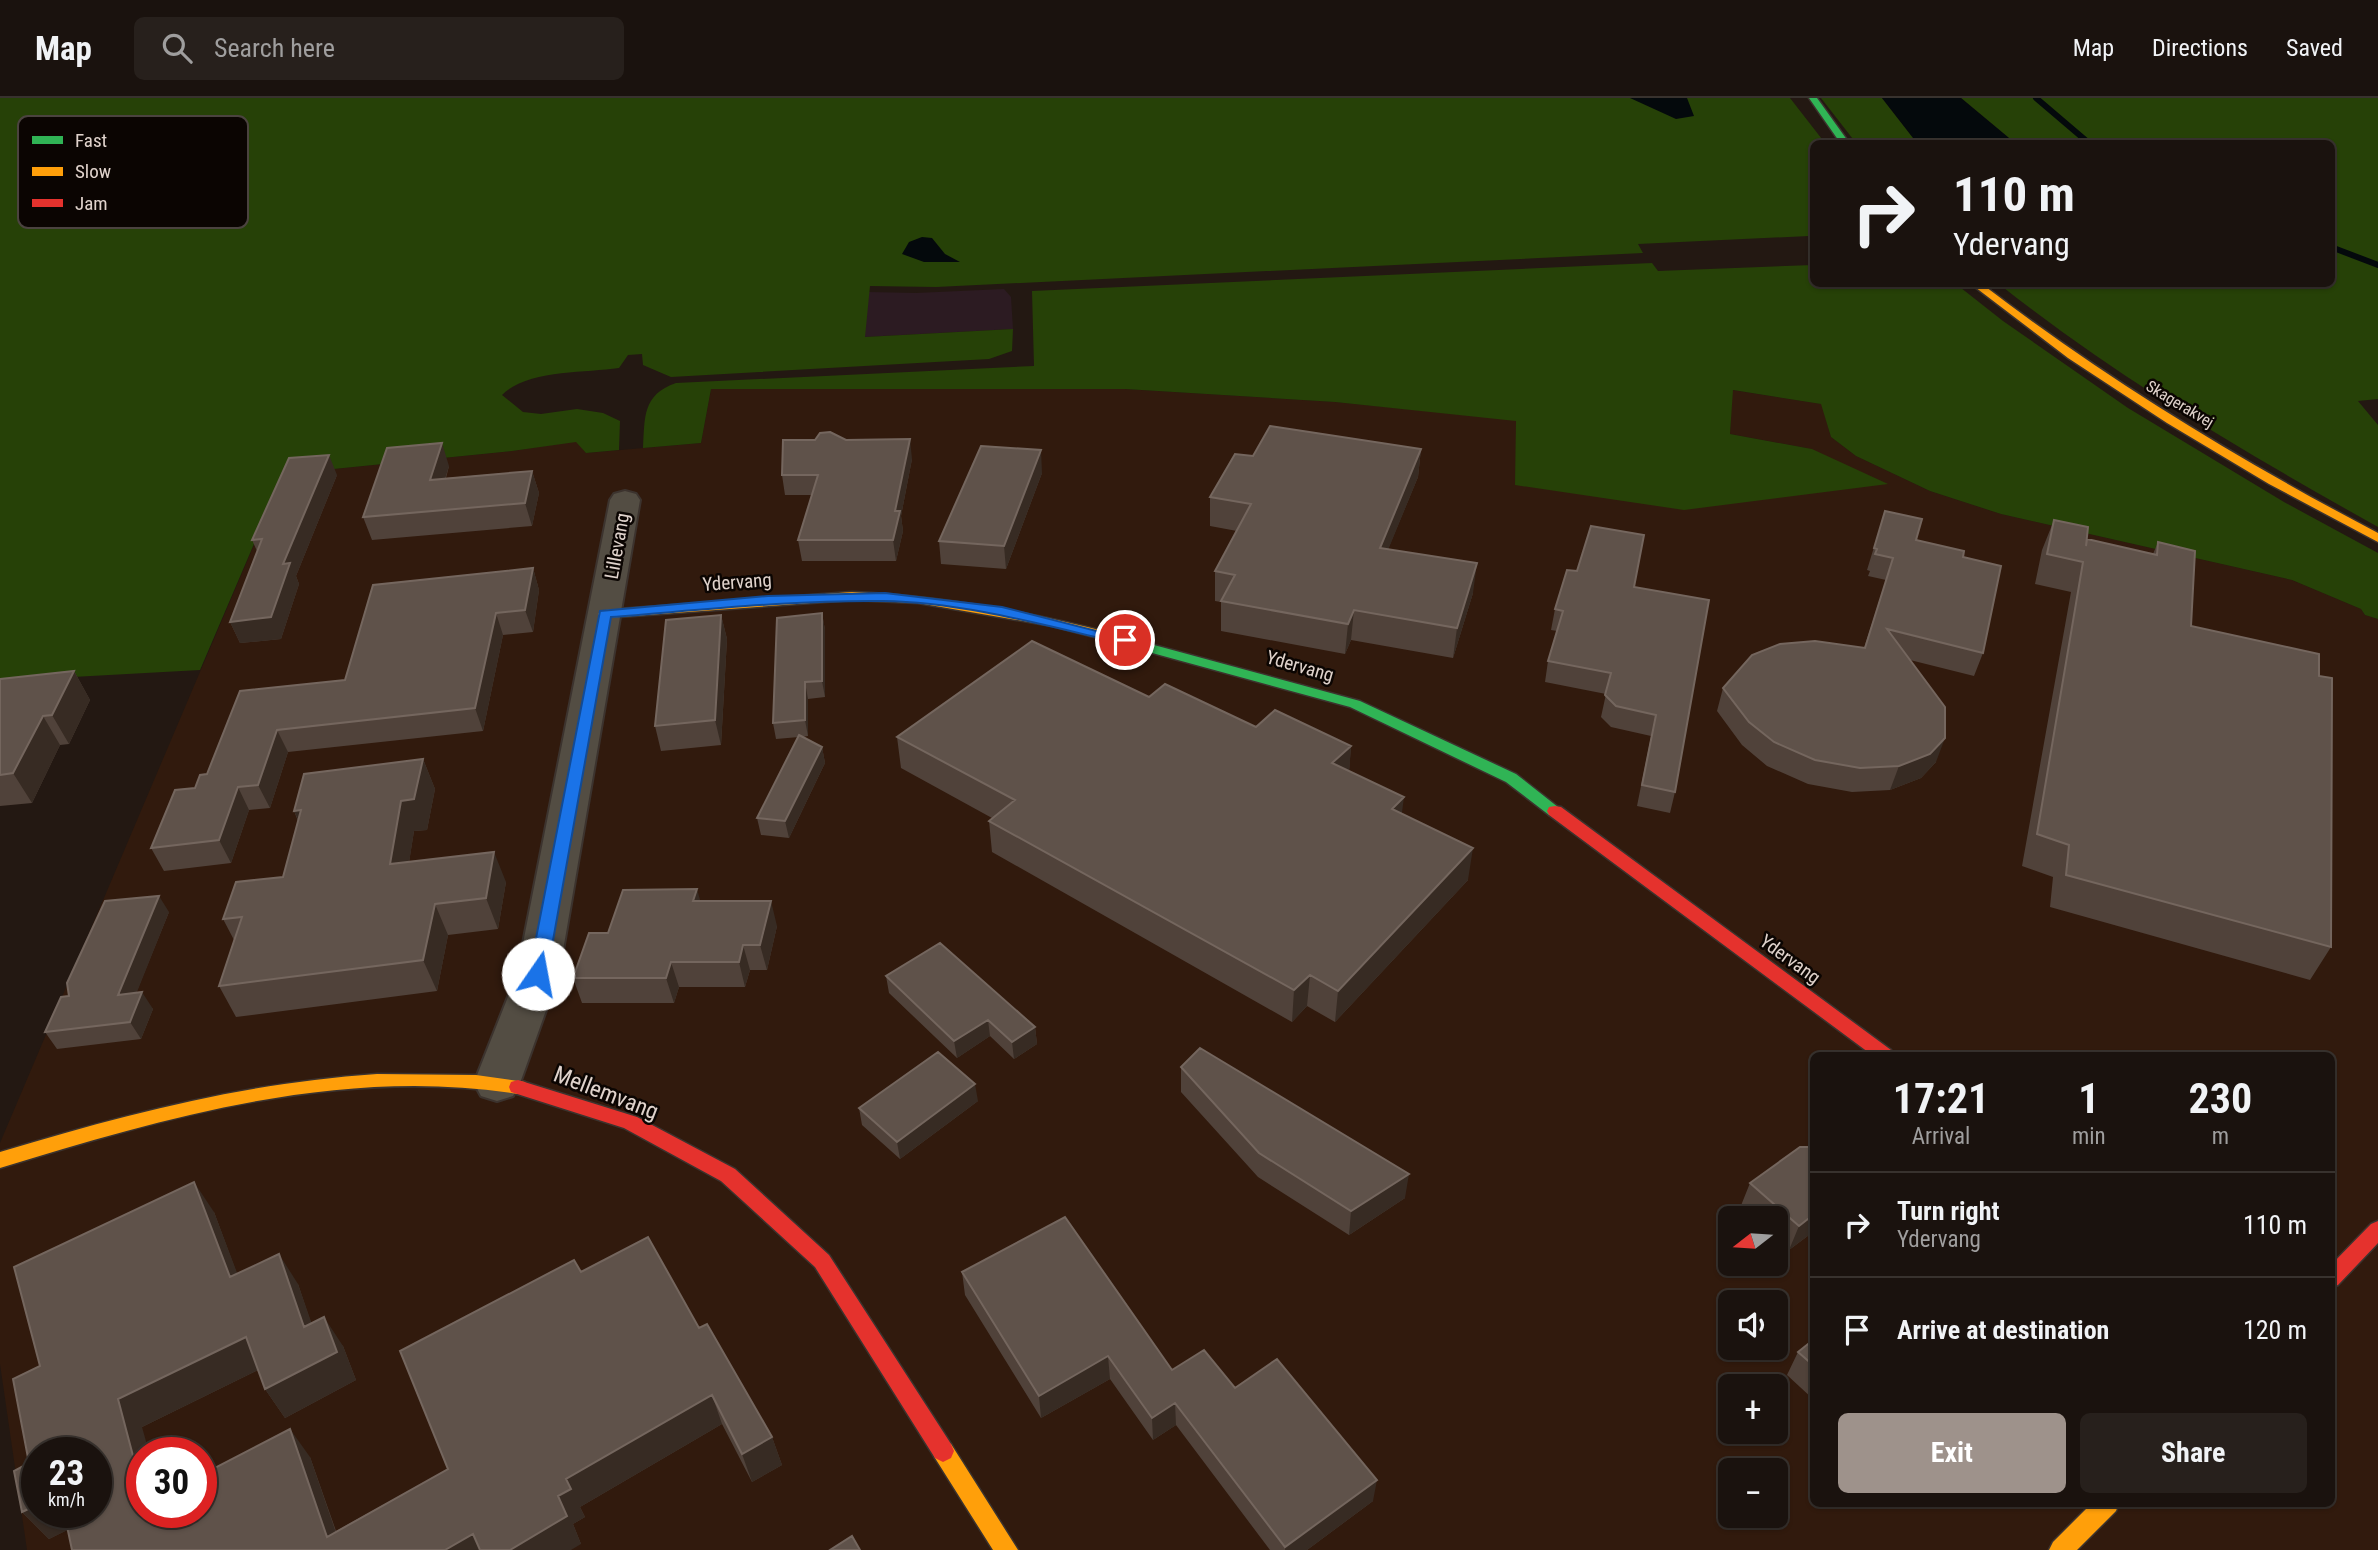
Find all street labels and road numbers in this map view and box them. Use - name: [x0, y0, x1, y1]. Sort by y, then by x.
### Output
- street label: Skagerakvej: [2143, 376, 2217, 432]
- street label: Lillevang: [600, 511, 634, 581]
- street label: Ydervang: [702, 568, 772, 596]
- street label: Ydervang: [1264, 645, 1336, 687]
- street label: Ydervang: [1755, 929, 1825, 989]
- street label: Mellemvang: [550, 1061, 662, 1125]

